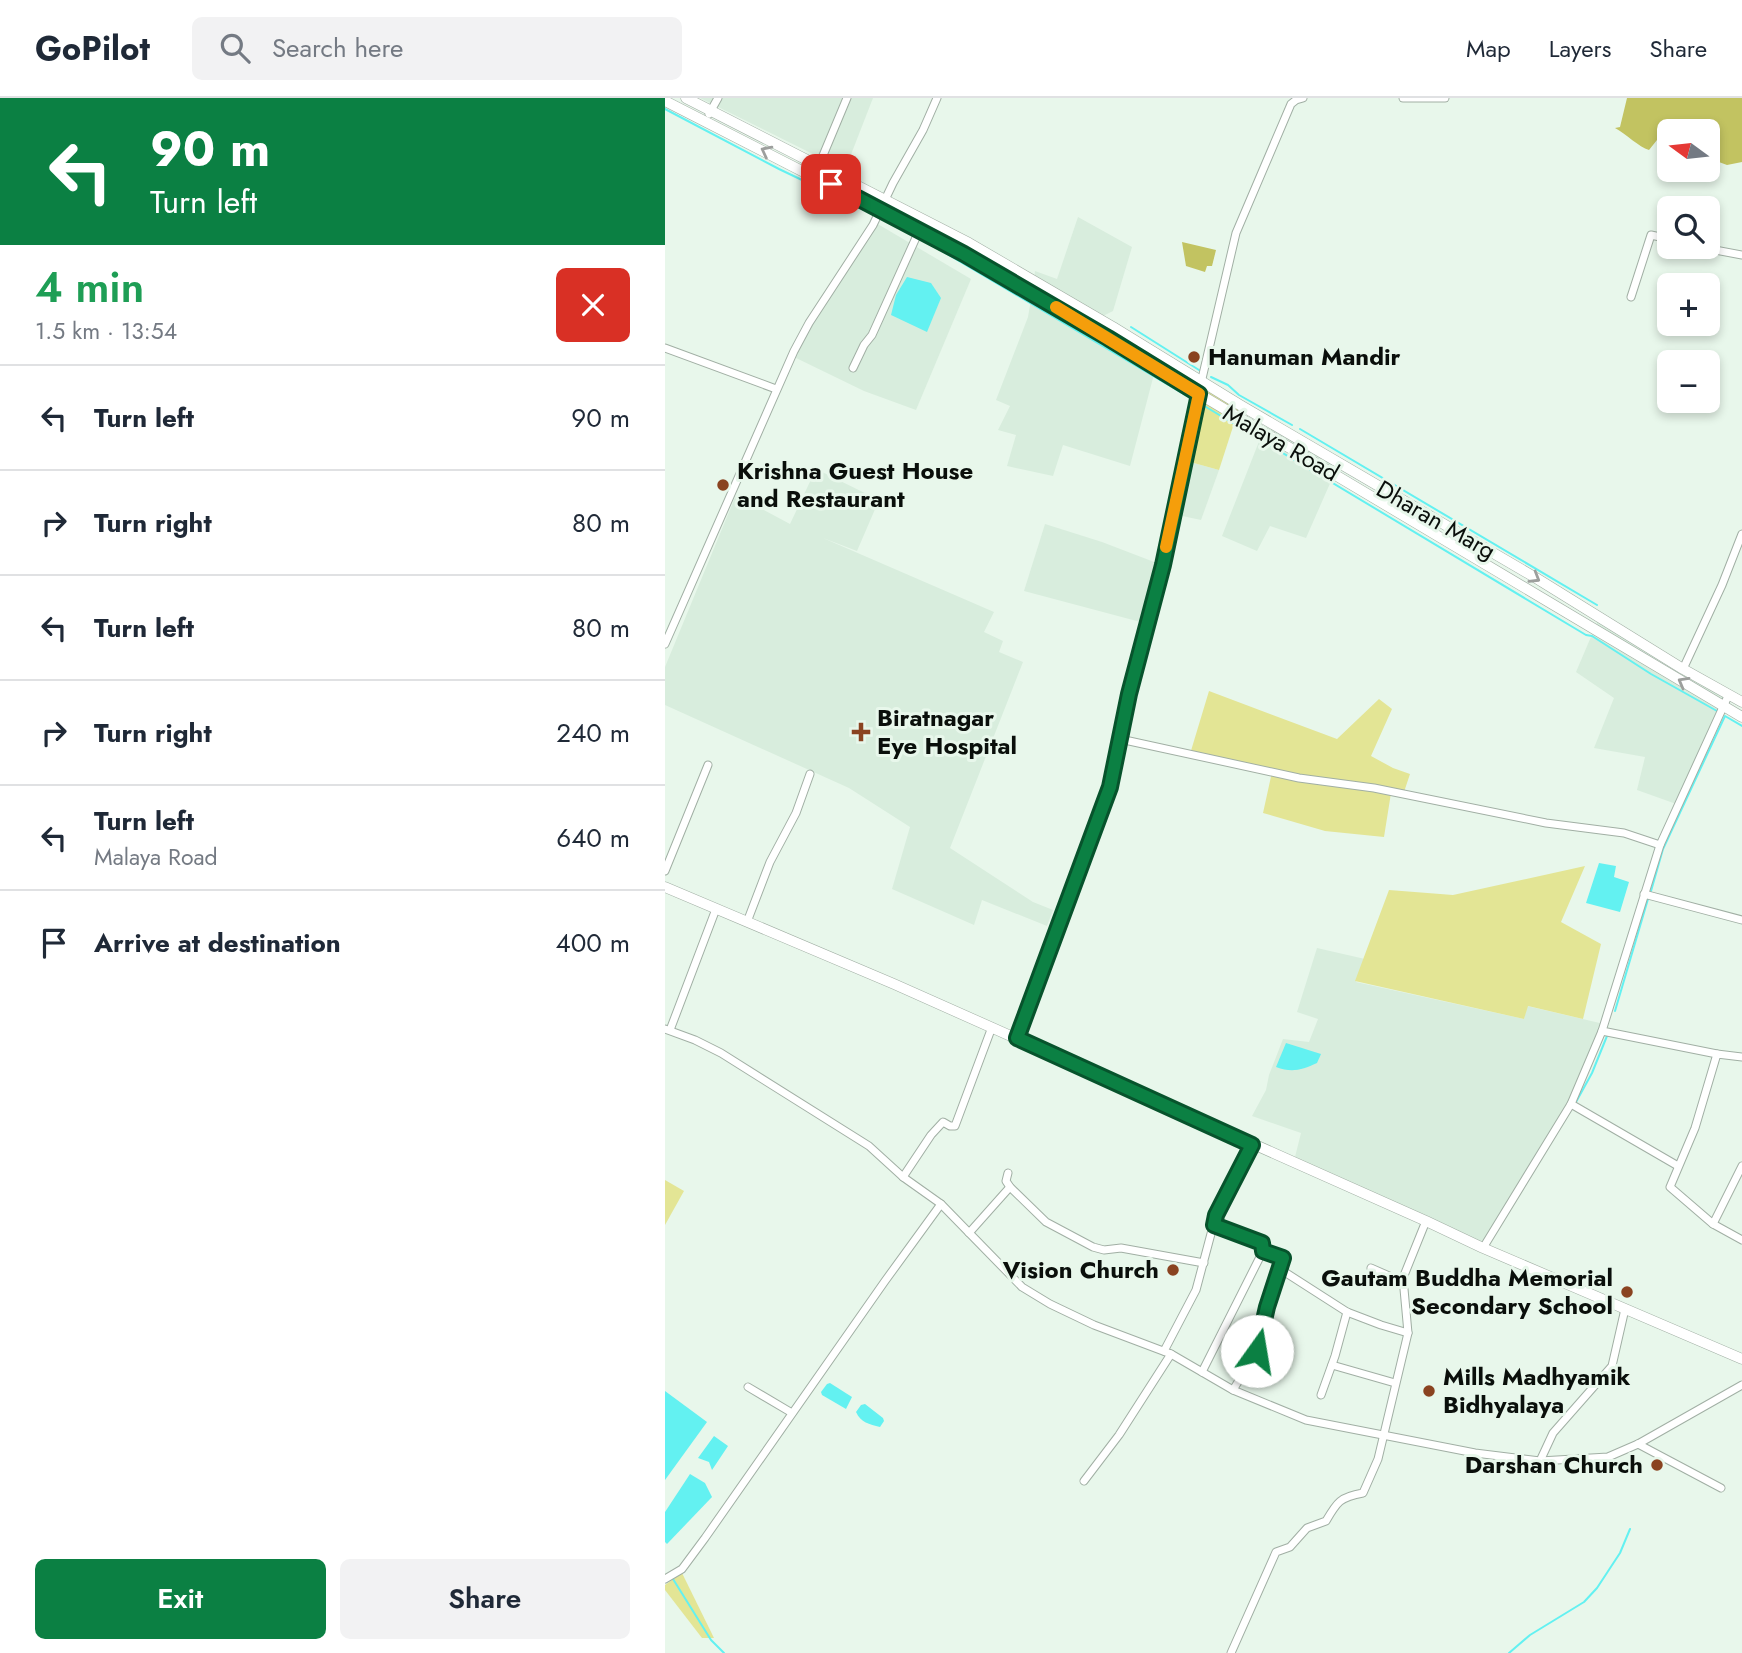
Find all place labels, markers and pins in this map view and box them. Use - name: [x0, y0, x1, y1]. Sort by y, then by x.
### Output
- pin: [801, 154, 861, 214]
- place label: Hanuman Mandir: [1208, 339, 1401, 374]
- marker: Hanuman Mandir: [1186, 349, 1202, 365]
- place label: Krishna Guest House and Restaurant: [737, 453, 973, 516]
- marker: Krishna Guest House and Restaurant: [715, 477, 731, 493]
- place label: Biratnagar Eye Hospital: [877, 700, 1017, 763]
- marker: Biratnagar Eye Hospital: [851, 722, 871, 742]
- place label: Vision Church: [1002, 1252, 1159, 1287]
- place label: Gautam Buddha Memorial Secondary School: [1321, 1260, 1613, 1323]
- marker: Vision Church: [1165, 1262, 1181, 1278]
- marker: Gautam Buddha Memorial Secondary School: [1619, 1284, 1635, 1300]
- place label: Mills Madhyamik Bidhyalaya: [1443, 1359, 1631, 1422]
- marker: Mills Madhyamik Bidhyalaya: [1421, 1383, 1437, 1399]
- place label: Darshan Church: [1465, 1447, 1643, 1482]
- marker: Darshan Church: [1649, 1457, 1665, 1473]

